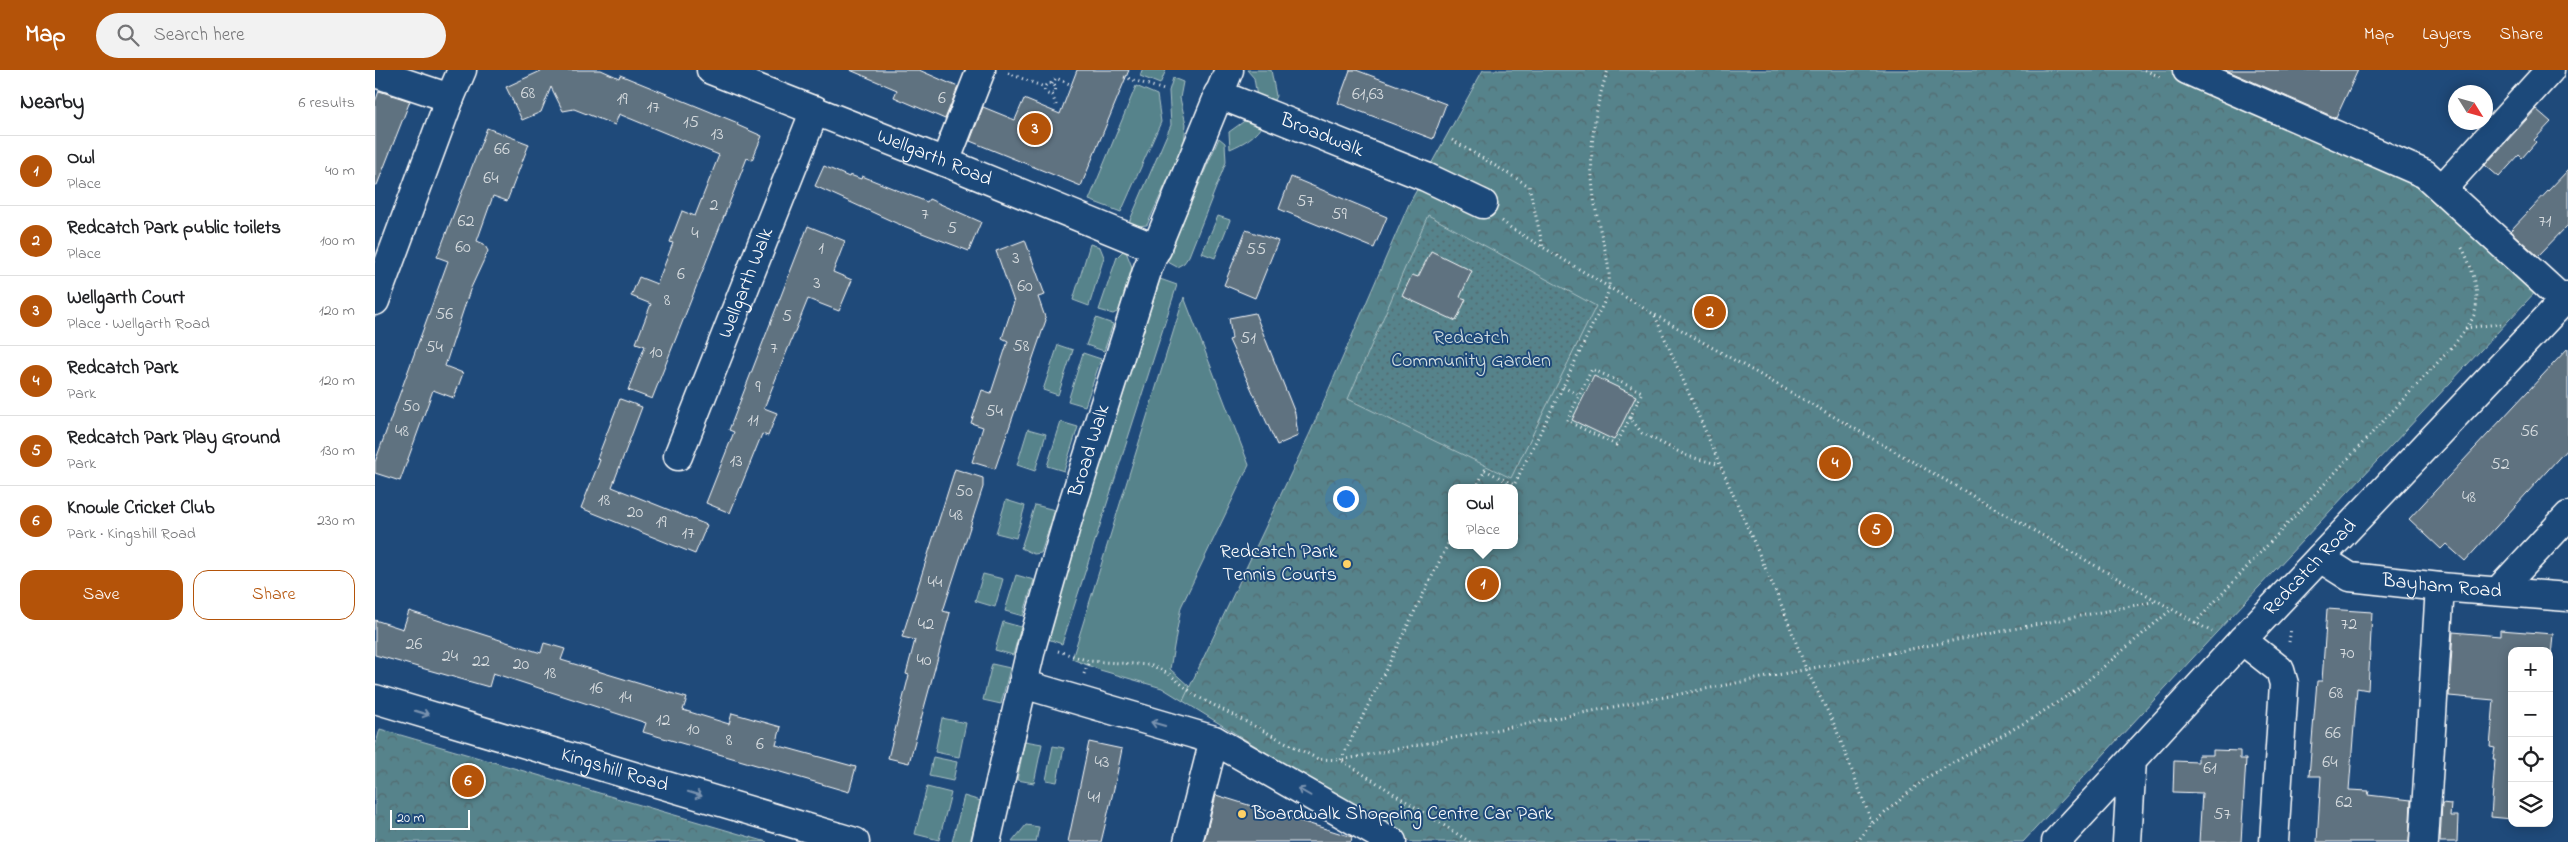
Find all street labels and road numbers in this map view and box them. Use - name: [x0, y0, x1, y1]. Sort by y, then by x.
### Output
- street label: Broadwalk: [1275, 105, 1369, 165]
- street label: Wellgarth Road: [872, 122, 996, 194]
- street label: Wellgarth Walk: [711, 223, 782, 343]
- street label: Broad Walk: [1061, 401, 1118, 502]
- street label: Redcatch Road: [2257, 513, 2364, 623]
- street label: Bayham Road: [2380, 566, 2503, 606]
- street label: Kingshill Road: [557, 741, 672, 800]

